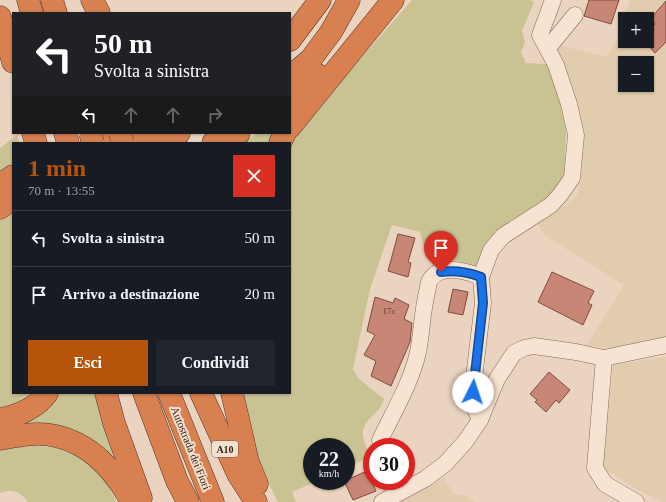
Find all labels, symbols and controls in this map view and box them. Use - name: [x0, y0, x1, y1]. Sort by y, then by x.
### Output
- map controls: [618, 12, 654, 92]
- button: +: [618, 12, 654, 48]
- icon: left: [28, 28, 80, 80]
- text: 50 m: [94, 28, 152, 59]
- button: −: [618, 56, 654, 92]
- text: Svolta a sinistra: [94, 61, 209, 81]
- icon: left: [78, 104, 100, 126]
- icon: ahead: [120, 104, 142, 126]
- icon: ahead: [162, 104, 184, 126]
- icon: right: [204, 104, 226, 126]
- text: 1 min: [28, 155, 86, 181]
- button: close: [233, 155, 275, 197]
- text: 70 m · 13:55: [28, 183, 95, 198]
- icon: left: [28, 228, 50, 250]
- text: Svolta a sinistra: [62, 230, 165, 246]
- text: 50 m: [245, 230, 275, 246]
- pin: [424, 231, 458, 272]
- icon: arrive: [430, 237, 452, 259]
- icon: arrive: [28, 284, 50, 306]
- text: Arrivo a destinazione: [62, 286, 199, 302]
- text: 20 m: [245, 286, 275, 302]
- house number: 17c: [383, 306, 396, 316]
- button: Esci: [28, 340, 148, 386]
- button: Condividi: [156, 340, 275, 386]
- position arrow: [452, 371, 494, 413]
- street label: Autostrada dei Fiori: [169, 405, 213, 491]
- speed limit sign: 30: [363, 438, 415, 490]
- road number: A10: [212, 441, 238, 457]
- text: 22: [319, 448, 339, 470]
- text: km/h: [319, 468, 339, 479]

